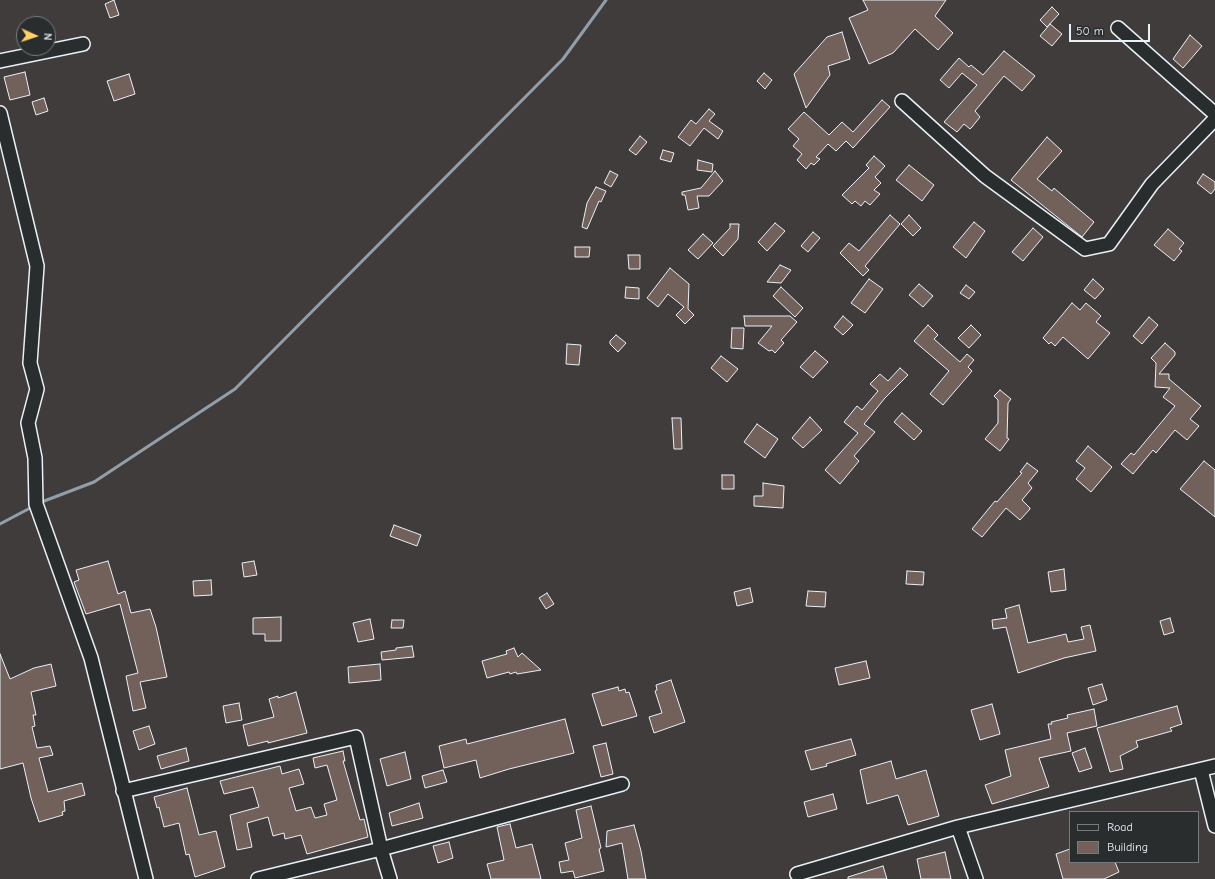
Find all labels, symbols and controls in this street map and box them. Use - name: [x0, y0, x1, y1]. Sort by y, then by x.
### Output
- north arrow: [16, 16, 56, 56]
- scale bar: [1071, 16, 1152, 42]
- text: 50 m: [1076, 24, 1104, 38]
- text: N: [41, 33, 54, 41]
- legend: [1069, 811, 1199, 863]
- text: Road: [1107, 820, 1133, 834]
- text: Building: [1107, 840, 1148, 854]

